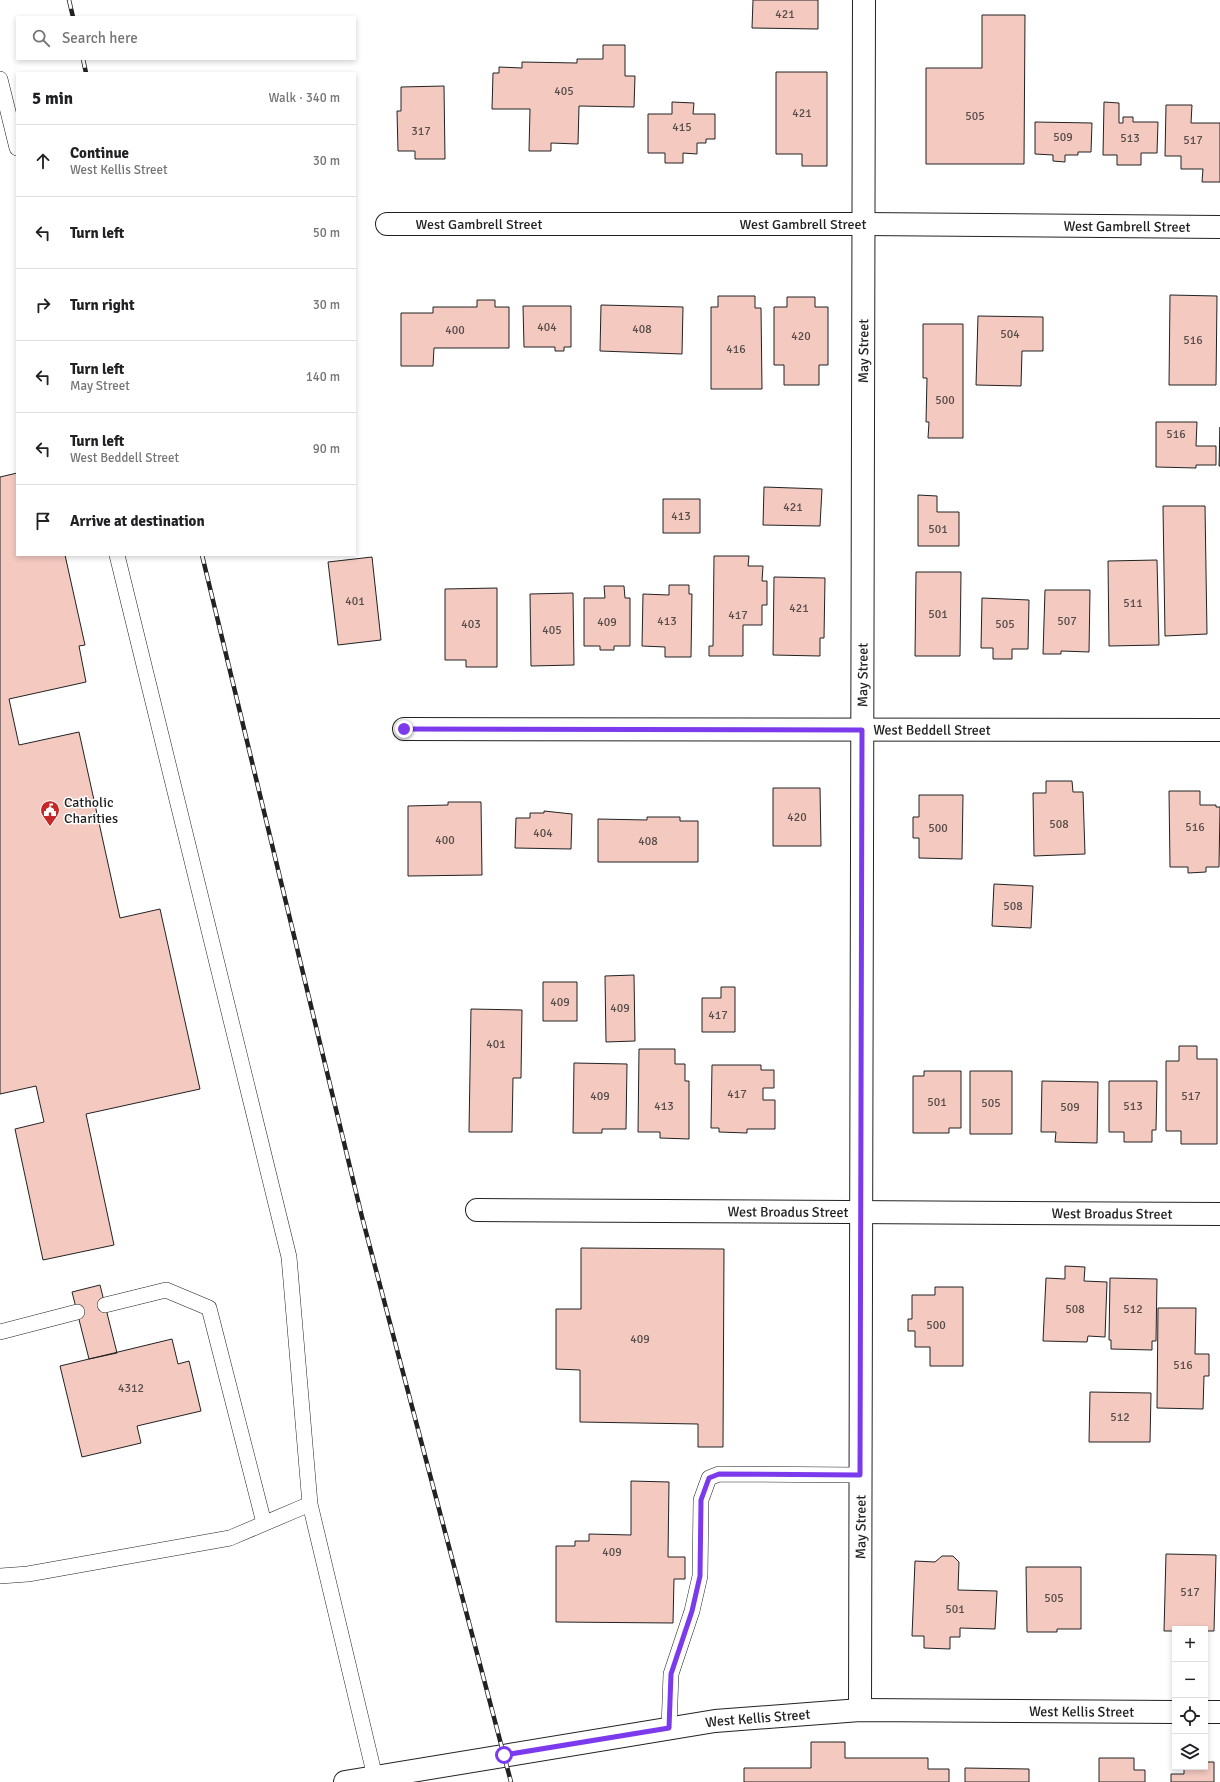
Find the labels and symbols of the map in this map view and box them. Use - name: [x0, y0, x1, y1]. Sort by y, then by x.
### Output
- house number: 421: [775, 7, 795, 22]
- house number: 405: [554, 84, 574, 99]
- house number: 421: [792, 106, 812, 121]
- house number: 505: [965, 109, 985, 124]
- house number: 415: [672, 120, 692, 135]
- house number: 317: [411, 124, 431, 139]
- house number: 509: [1053, 130, 1073, 145]
- house number: 513: [1120, 131, 1140, 146]
- house number: 517: [1183, 133, 1203, 148]
- street label: West Gambrell Street: [740, 215, 867, 233]
- street label: West Gambrell Street: [416, 216, 542, 233]
- street label: West Gambrell Street: [1064, 217, 1191, 235]
- street label: May Street: [855, 319, 872, 383]
- house number: 404: [537, 320, 557, 335]
- house number: 408: [632, 322, 652, 337]
- house number: 400: [445, 323, 465, 338]
- house number: 504: [1000, 327, 1020, 342]
- house number: 420: [791, 329, 811, 344]
- house number: 516: [1183, 333, 1203, 348]
- house number: 416: [726, 342, 746, 357]
- house number: 500: [935, 393, 955, 408]
- house number: 516: [1166, 427, 1186, 442]
- house number: 421: [783, 500, 803, 515]
- house number: 413: [671, 509, 691, 524]
- house number: 501: [928, 522, 948, 537]
- house number: 401: [345, 594, 365, 609]
- house number: 511: [1123, 596, 1143, 611]
- house number: 421: [789, 601, 809, 616]
- house number: 501: [928, 607, 948, 622]
- house number: 417: [728, 608, 748, 623]
- house number: 413: [657, 614, 677, 629]
- house number: 507: [1057, 614, 1077, 629]
- house number: 409: [597, 615, 617, 630]
- house number: 403: [461, 617, 481, 632]
- house number: 505: [995, 617, 1015, 632]
- house number: 405: [542, 623, 562, 638]
- street label: May Street: [854, 643, 871, 707]
- route end: [395, 720, 413, 738]
- street label: West Beddell Street: [873, 721, 991, 738]
- place label: Catholic Charities: [64, 794, 118, 827]
- public building icon: Catholic Charities: [39, 799, 61, 827]
- house number: 420: [787, 810, 807, 825]
- house number: 508: [1049, 817, 1069, 832]
- house number: 516: [1185, 820, 1205, 835]
- house number: 500: [928, 821, 948, 836]
- house number: 404: [533, 826, 553, 841]
- house number: 400: [435, 833, 455, 848]
- house number: 408: [638, 834, 658, 849]
- house number: 508: [1003, 899, 1023, 914]
- house number: 409: [550, 995, 570, 1010]
- house number: 409: [610, 1001, 630, 1016]
- house number: 417: [708, 1008, 728, 1023]
- house number: 401: [486, 1037, 506, 1052]
- house number: 417: [727, 1087, 747, 1102]
- house number: 409: [590, 1089, 610, 1104]
- house number: 517: [1181, 1089, 1201, 1104]
- house number: 501: [927, 1095, 947, 1110]
- house number: 505: [981, 1096, 1001, 1111]
- house number: 413: [654, 1099, 674, 1114]
- house number: 513: [1123, 1099, 1143, 1114]
- house number: 509: [1060, 1100, 1080, 1115]
- street label: West Broadus Street: [728, 1203, 849, 1220]
- street label: West Broadus Street: [1052, 1205, 1173, 1222]
- house number: 508: [1065, 1302, 1085, 1317]
- house number: 512: [1123, 1302, 1143, 1317]
- house number: 500: [926, 1318, 946, 1333]
- house number: 409: [630, 1332, 650, 1347]
- house number: 516: [1173, 1358, 1193, 1373]
- house number: 4312: [118, 1381, 144, 1396]
- house number: 512: [1110, 1410, 1130, 1425]
- street label: May Street: [852, 1495, 869, 1559]
- house number: 409: [602, 1545, 622, 1560]
- house number: 517: [1180, 1585, 1200, 1600]
- house number: 505: [1044, 1591, 1064, 1606]
- house number: 501: [945, 1602, 965, 1617]
- street label: West Kellis Street: [1029, 1703, 1134, 1720]
- street label: West Kellis Street: [704, 1705, 811, 1731]
- route start: [495, 1746, 513, 1764]

